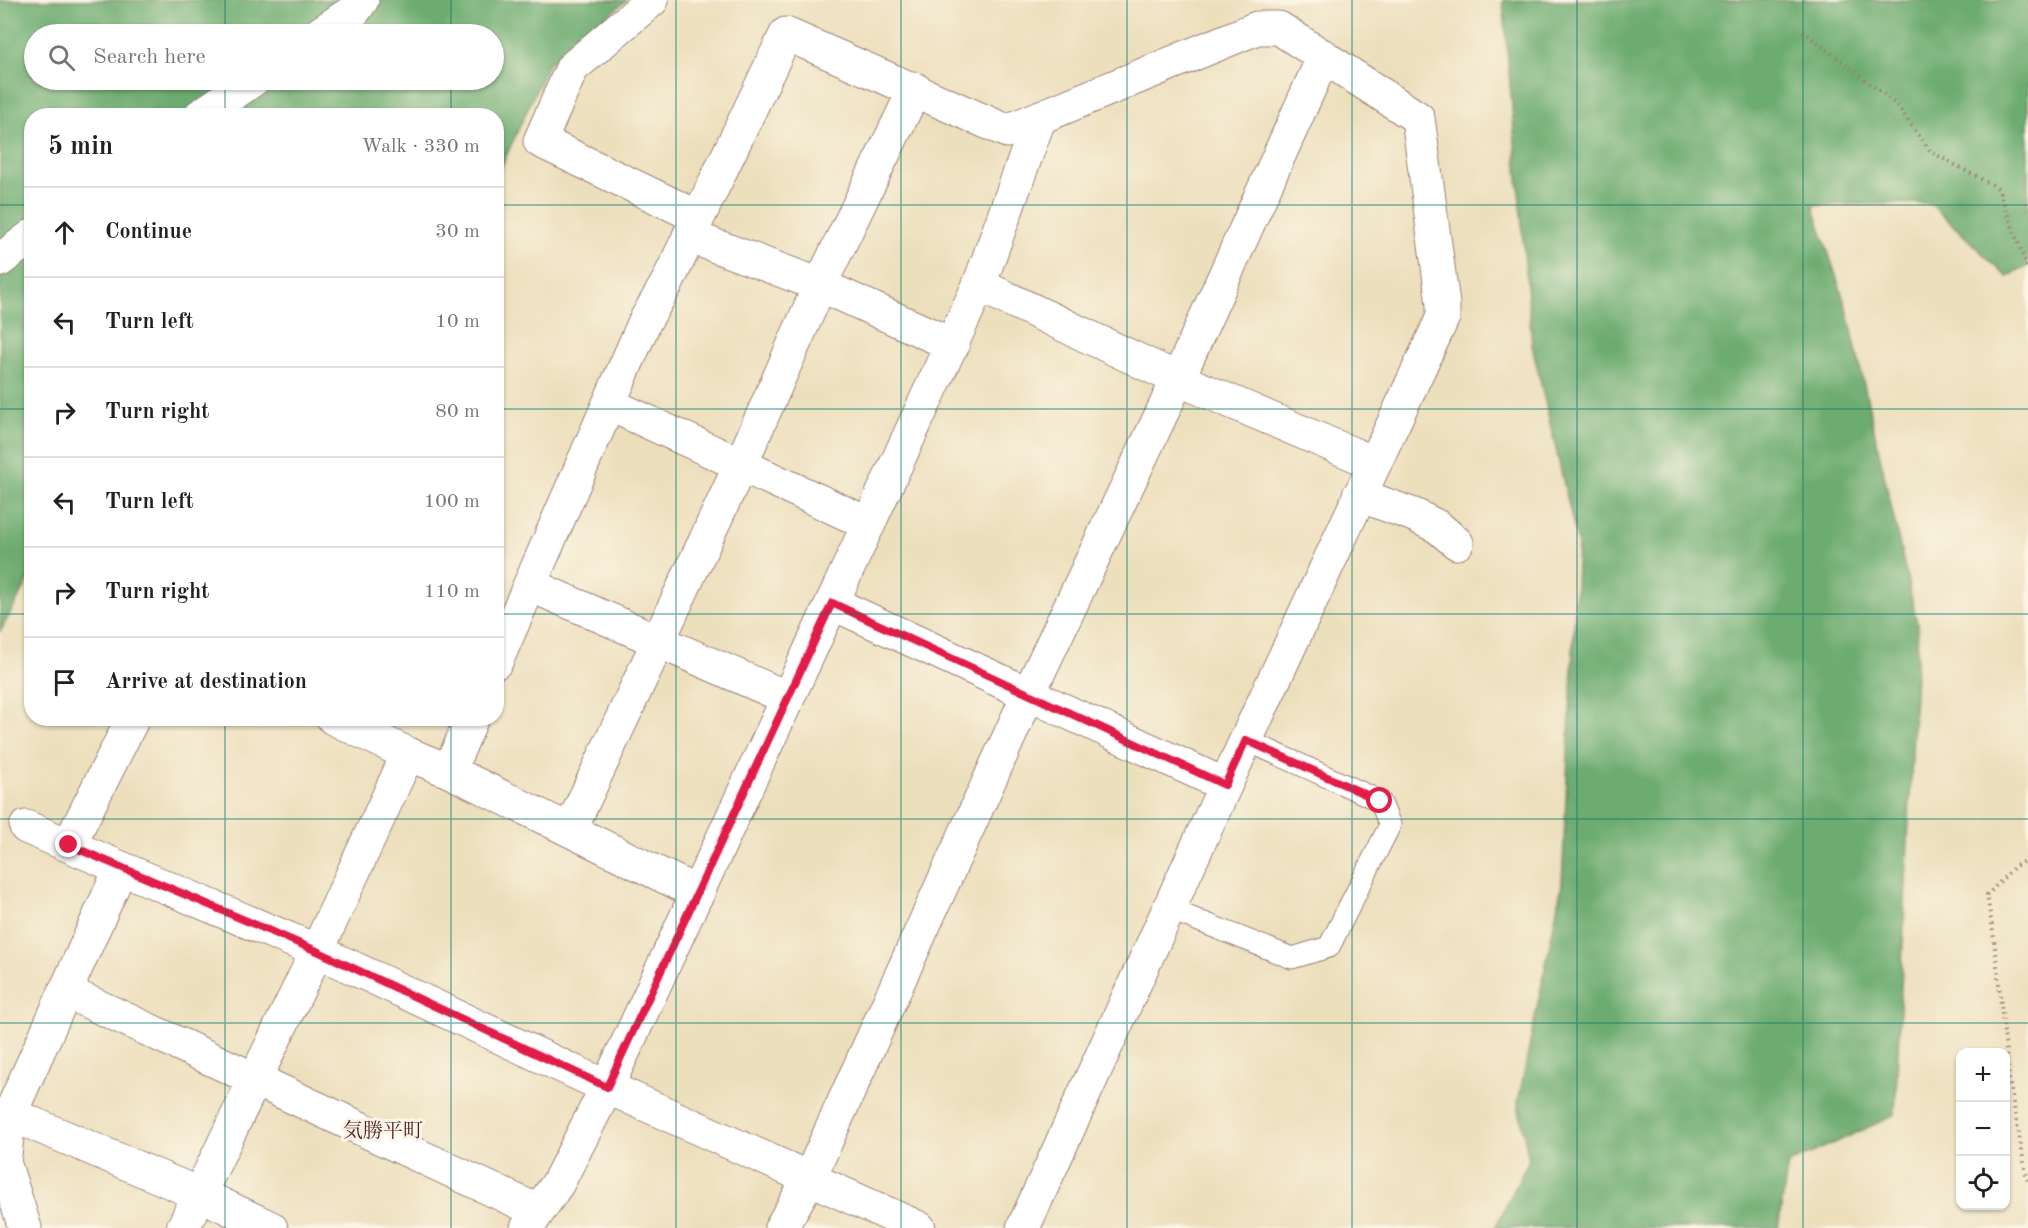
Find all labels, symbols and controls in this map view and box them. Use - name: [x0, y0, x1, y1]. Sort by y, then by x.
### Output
- search box: [24, 24, 504, 90]
- icon: search: [45, 41, 78, 74]
- text: Search here: [93, 46, 206, 68]
- text: 5 min: [48, 134, 113, 160]
- text: Walk · 330 m: [361, 137, 480, 157]
- icon: ahead: [48, 216, 81, 249]
- text: Continue: [105, 221, 192, 243]
- text: 30 m: [435, 222, 480, 242]
- icon: left: [48, 306, 81, 339]
- text: Turn left: [105, 311, 194, 333]
- text: 10 m: [435, 312, 480, 332]
- icon: right: [48, 396, 81, 429]
- text: Turn right: [105, 401, 209, 423]
- text: 80 m: [435, 402, 480, 422]
- icon: left: [48, 486, 81, 519]
- text: Turn left: [105, 491, 194, 513]
- text: 100 m: [424, 492, 480, 512]
- icon: right: [48, 576, 81, 609]
- text: Turn right: [105, 581, 209, 603]
- text: 110 m: [424, 582, 480, 602]
- icon: arrive: [48, 666, 81, 699]
- text: Arrive at destination: [105, 671, 307, 693]
- route start: [1366, 787, 1392, 813]
- route end: [55, 831, 81, 857]
- map controls: [1956, 1048, 2010, 1210]
- button: +: [1956, 1048, 2010, 1102]
- button: −: [1956, 1102, 2010, 1156]
- district label: 気勝平町: [343, 1119, 423, 1142]
- button: locate: [1956, 1156, 2010, 1210]

